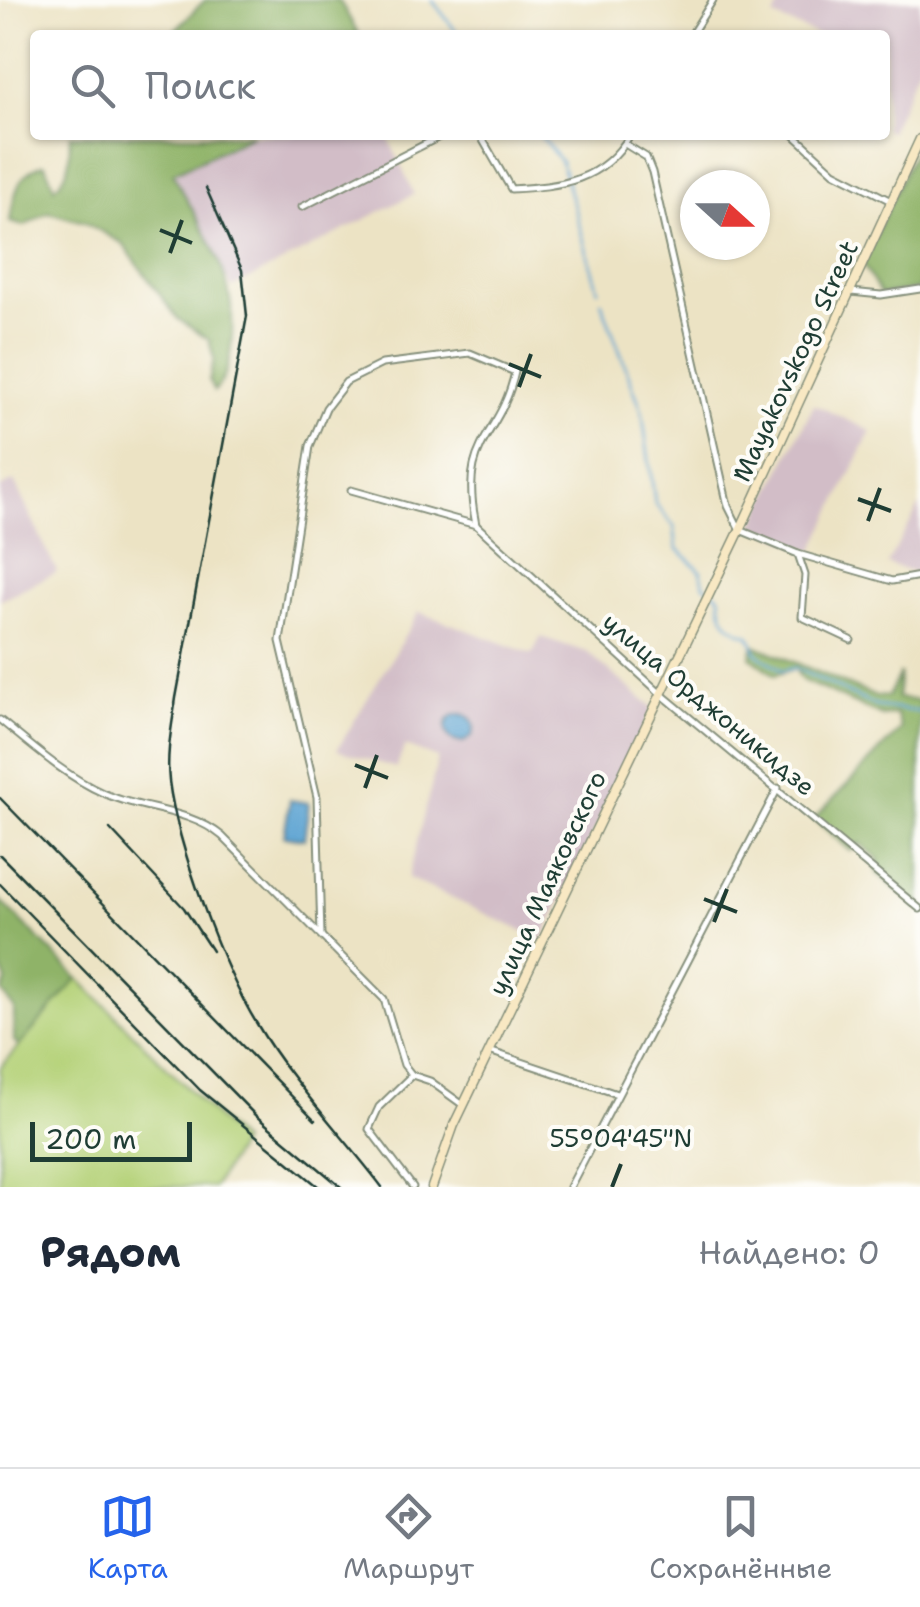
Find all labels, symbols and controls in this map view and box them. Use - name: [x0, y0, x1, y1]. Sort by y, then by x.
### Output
- search box: [30, 30, 890, 140]
- icon: search: [65, 58, 120, 113]
- text: Поиск: [145, 60, 256, 111]
- north arrow: [680, 170, 770, 260]
- street label: Mayakovskogo Street: [724, 235, 866, 487]
- street label: улица Орджоникидзе: [595, 605, 823, 803]
- street label: улица Маяковского: [480, 765, 614, 1001]
- scale bar: [30, 1117, 192, 1162]
- text: 200 m: [45, 1120, 136, 1158]
- text: 55°04'45"N: [550, 1121, 692, 1155]
- text: Рядом: [40, 1224, 181, 1280]
- text: Найдено: 0: [699, 1231, 880, 1274]
- tab: Карта: [88, 1489, 168, 1587]
- tab: Маршрут: [343, 1489, 474, 1587]
- tab: Сохранённые: [649, 1489, 832, 1587]

